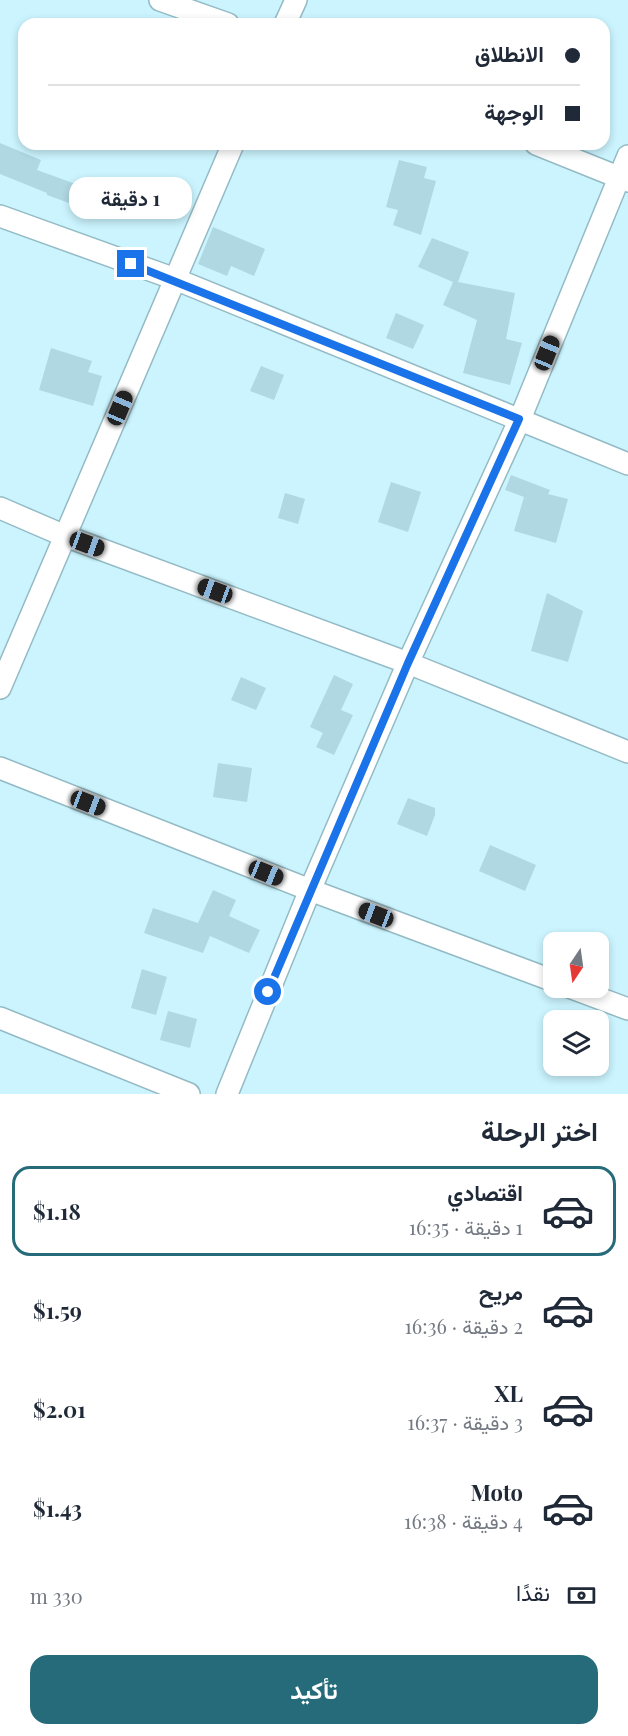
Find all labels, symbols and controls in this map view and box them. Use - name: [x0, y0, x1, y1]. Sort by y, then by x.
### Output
- text: الانطلاق: [475, 38, 544, 68]
- text: الوجهة: [484, 96, 544, 126]
- callout: 1 دقيقة: [70, 177, 192, 219]
- text: 1 دقيقة: [101, 184, 160, 211]
- route end: [117, 250, 144, 277]
- car: [532, 333, 562, 373]
- car: [105, 388, 135, 428]
- car: [67, 529, 107, 559]
- car: [195, 576, 235, 606]
- car: [68, 788, 108, 818]
- car: [246, 858, 286, 888]
- car: [356, 900, 396, 930]
- north arrow: [543, 932, 609, 998]
- map controls: [543, 932, 609, 1076]
- route start: [254, 978, 281, 1005]
- button: layers: [543, 1010, 609, 1076]
- text: اختر الرحلة: [481, 1112, 598, 1148]
- text: اقتصادي: [447, 1177, 523, 1207]
- icon: car: [541, 1184, 595, 1238]
- text: $1.18: [33, 1196, 81, 1226]
- text: 1 دقيقة · 16:35: [409, 1213, 523, 1240]
- text: مريح: [479, 1276, 523, 1306]
- icon: car: [541, 1283, 595, 1337]
- text: $1.59: [33, 1295, 82, 1325]
- text: 2 دقيقة · 16:36: [404, 1312, 523, 1339]
- text: XL: [494, 1378, 523, 1408]
- icon: car: [541, 1382, 595, 1436]
- text: $2.01: [33, 1394, 86, 1424]
- text: 3 دقيقة · 16:37: [407, 1408, 523, 1435]
- text: Moto: [471, 1477, 523, 1507]
- icon: car: [541, 1481, 595, 1535]
- text: $1.43: [33, 1493, 82, 1523]
- text: 4 دقيقة · 16:38: [404, 1507, 523, 1534]
- text: نقدًا: [516, 1577, 550, 1607]
- icon: cash: [565, 1579, 598, 1612]
- text: 330 m: [30, 1582, 83, 1609]
- button: تأكيد: [30, 1655, 598, 1724]

